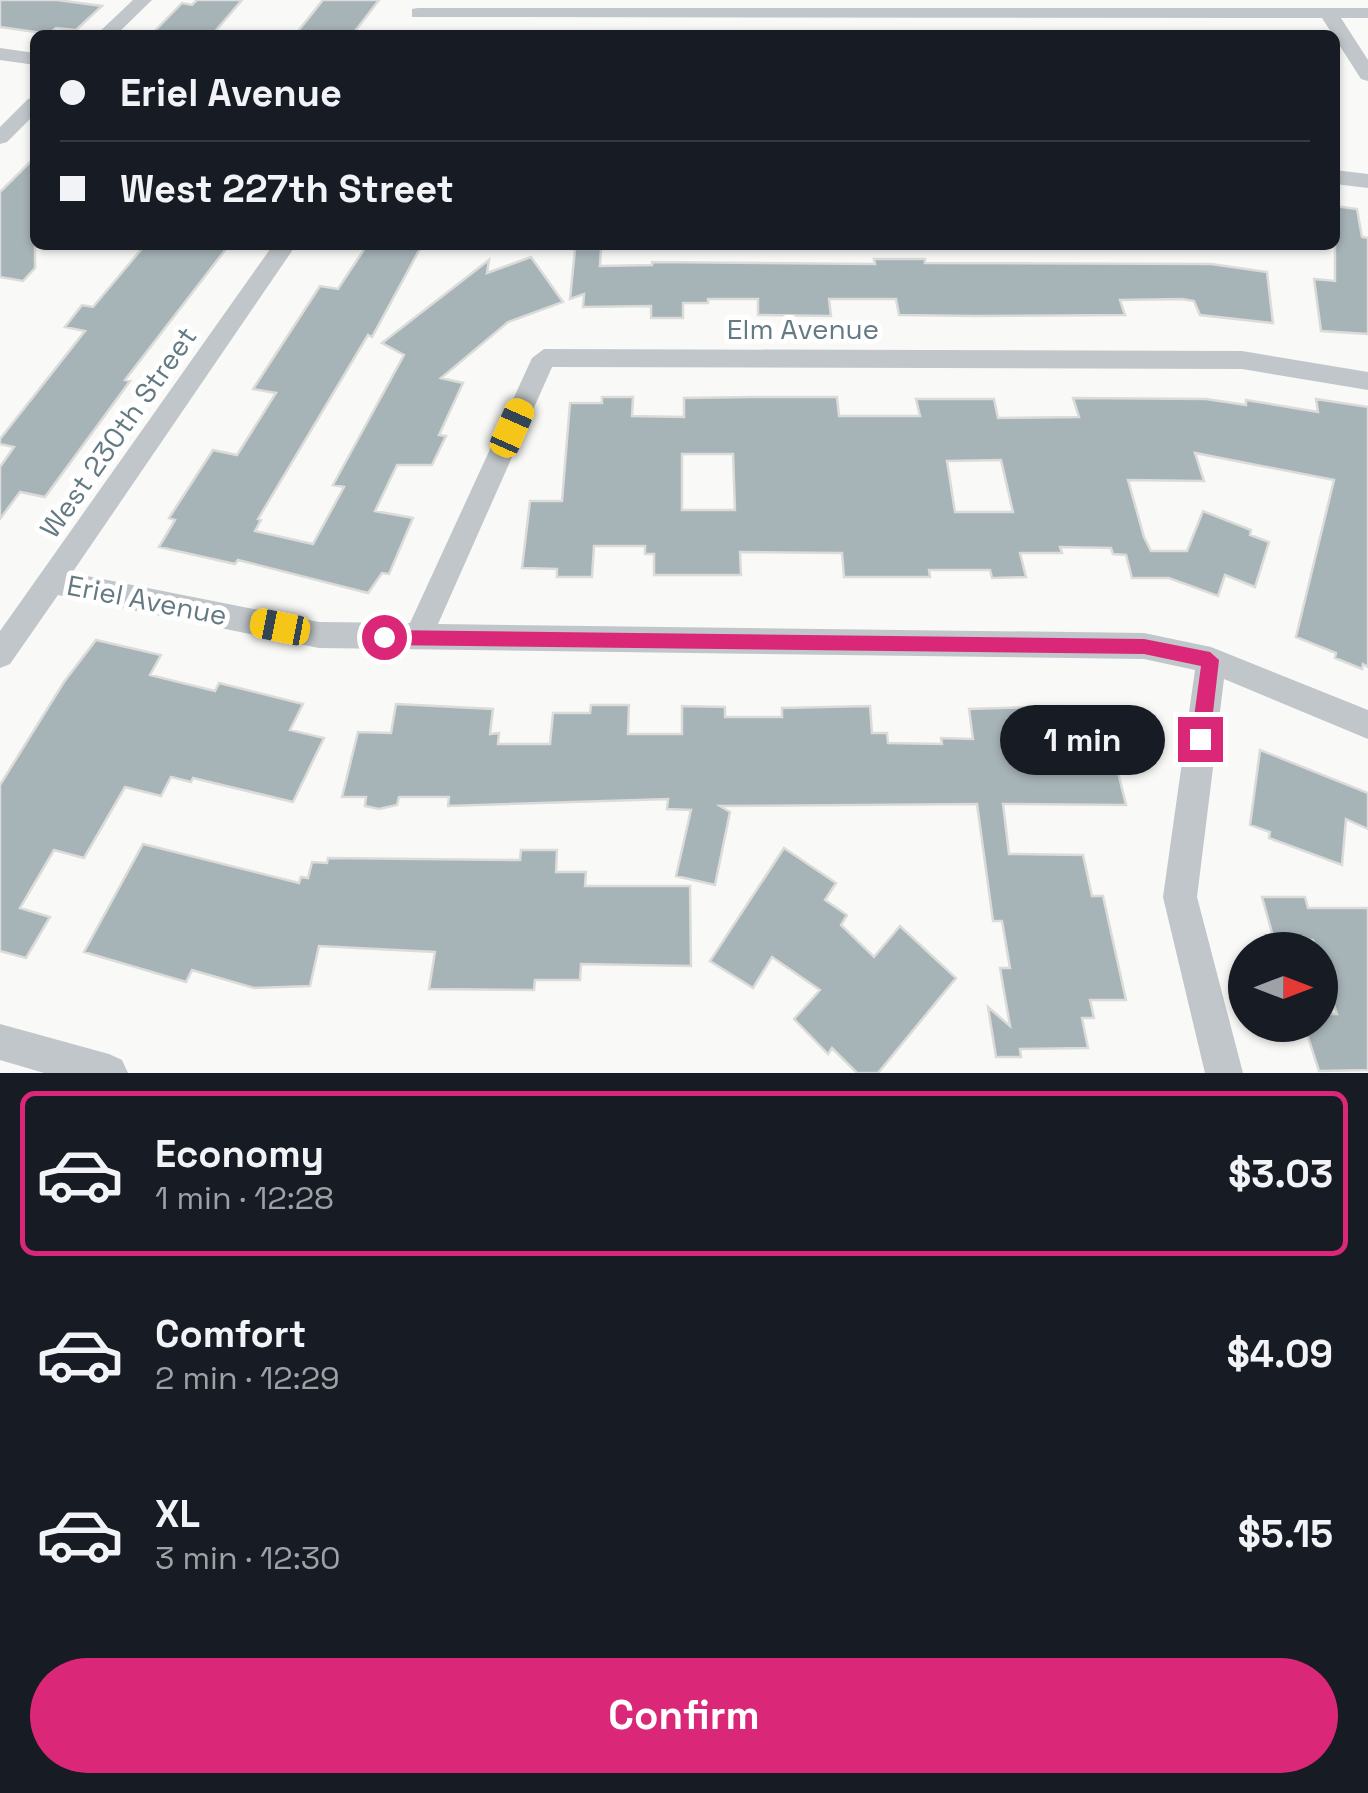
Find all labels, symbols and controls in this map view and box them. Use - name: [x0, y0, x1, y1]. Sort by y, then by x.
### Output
- text: Eriel Avenue: [120, 69, 342, 117]
- text: West 227th Street: [120, 165, 454, 213]
- street label: Elm Avenue: [727, 311, 879, 347]
- street label: West 230th Street: [32, 319, 204, 545]
- car: [486, 394, 538, 462]
- street label: Eriel Avenue: [64, 567, 230, 633]
- car: [248, 607, 312, 647]
- route start: [362, 615, 407, 660]
- callout: 1 min: [1000, 704, 1165, 774]
- route end: [1178, 717, 1223, 762]
- text: 1 min: [1043, 720, 1122, 760]
- north arrow: [1228, 932, 1338, 1042]
- map controls: [1228, 932, 1338, 1042]
- icon: car: [35, 1129, 125, 1219]
- text: Economy: [155, 1130, 324, 1178]
- text: $3.03: [1228, 1150, 1333, 1198]
- text: 1 min · 12:28: [155, 1178, 334, 1218]
- icon: car: [35, 1309, 125, 1399]
- text: Comfort: [155, 1310, 306, 1358]
- text: $4.09: [1227, 1330, 1333, 1378]
- text: 2 min · 12:29: [155, 1358, 340, 1398]
- icon: car: [35, 1489, 125, 1579]
- text: XL: [155, 1490, 200, 1538]
- text: $5.15: [1238, 1510, 1333, 1558]
- text: 3 min · 12:30: [155, 1538, 341, 1578]
- button: Confirm: [30, 1658, 1338, 1773]

